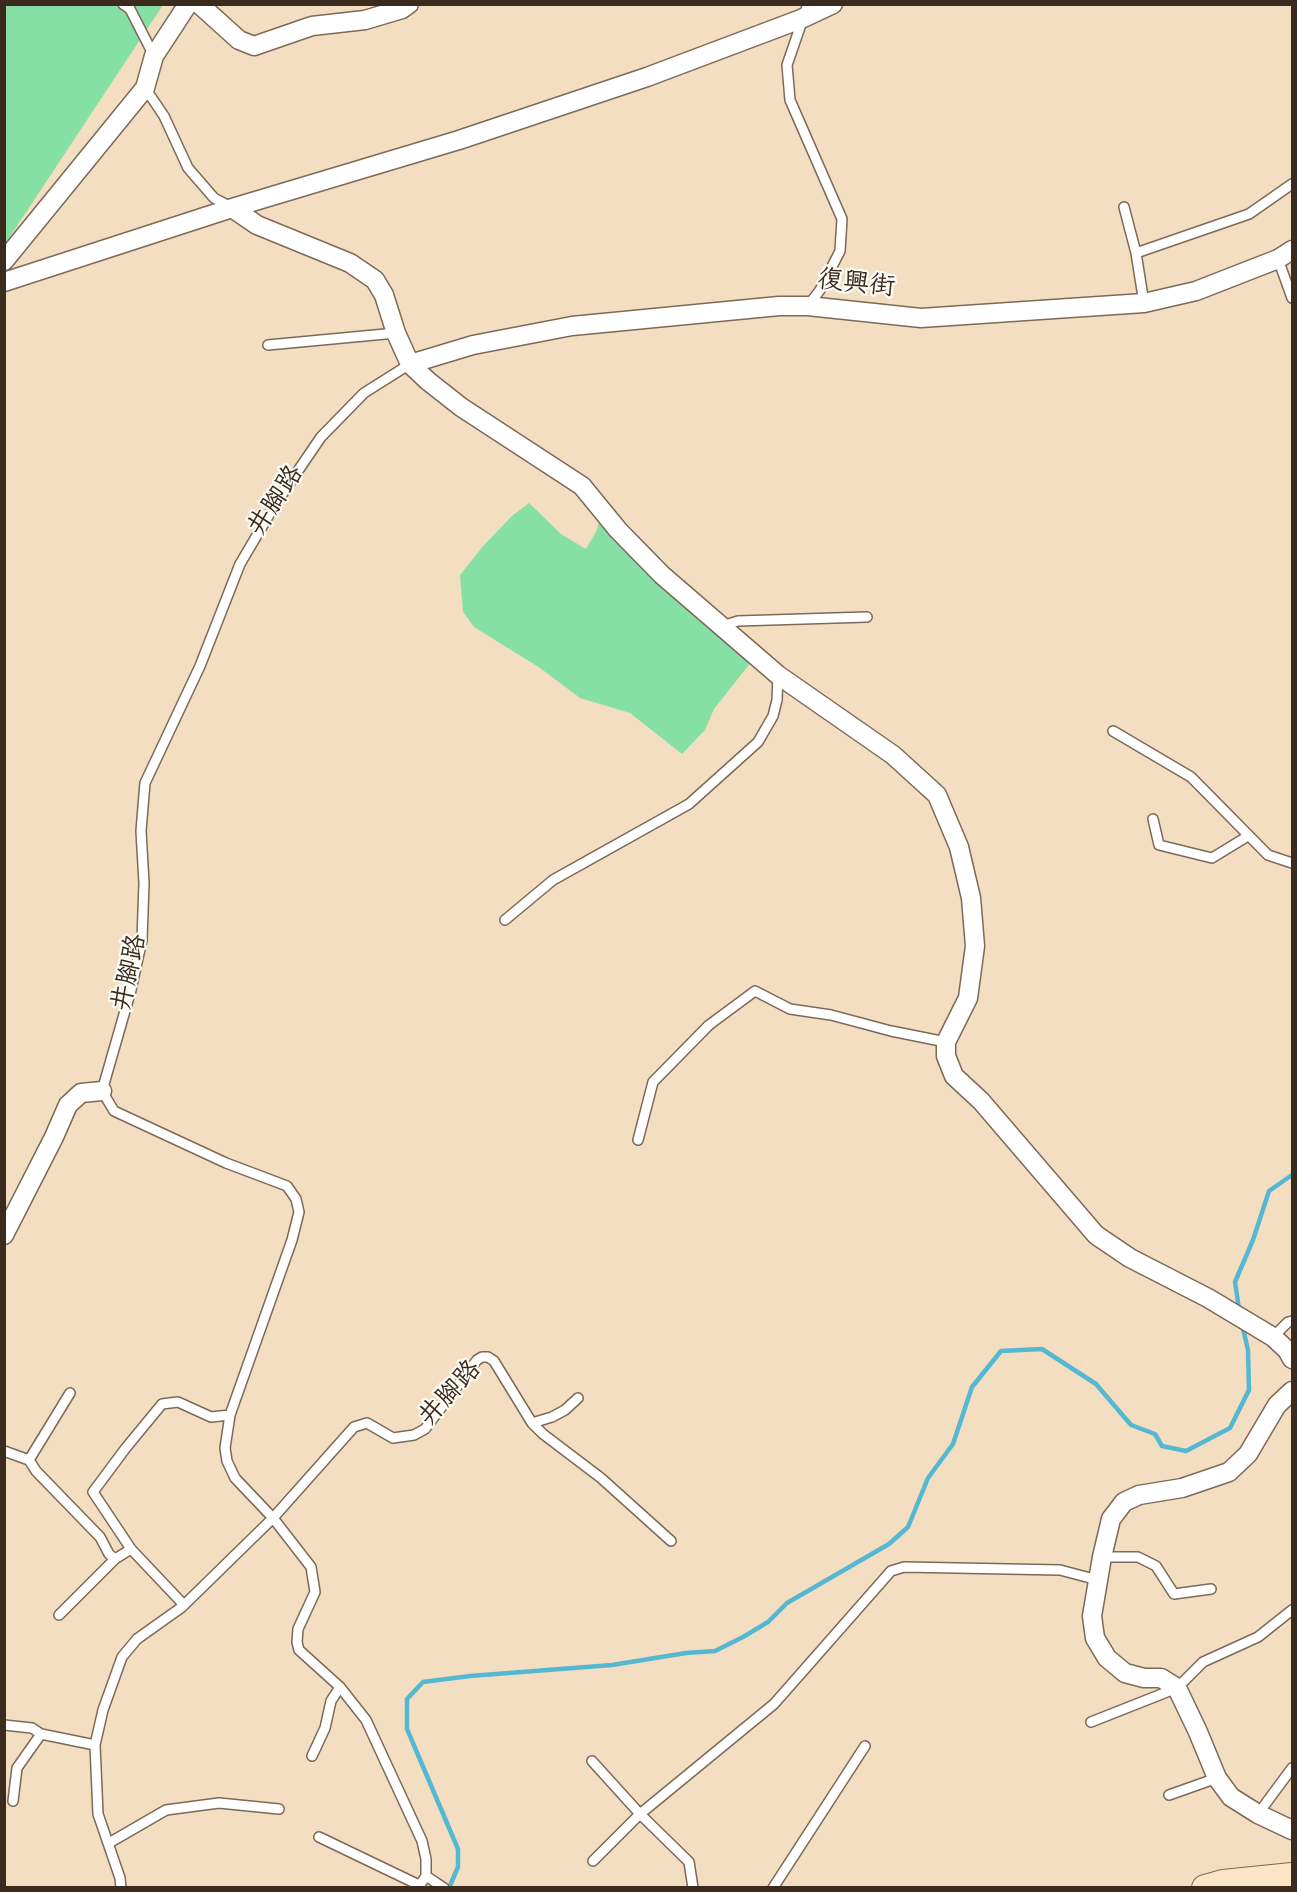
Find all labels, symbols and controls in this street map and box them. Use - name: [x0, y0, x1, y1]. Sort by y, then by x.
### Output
- street label: 復興街: [816, 266, 896, 306]
- street label: 井腳路: [244, 461, 312, 543]
- street label: 井腳路: [109, 932, 155, 1014]
- street label: 井腳路: [414, 1356, 490, 1434]

